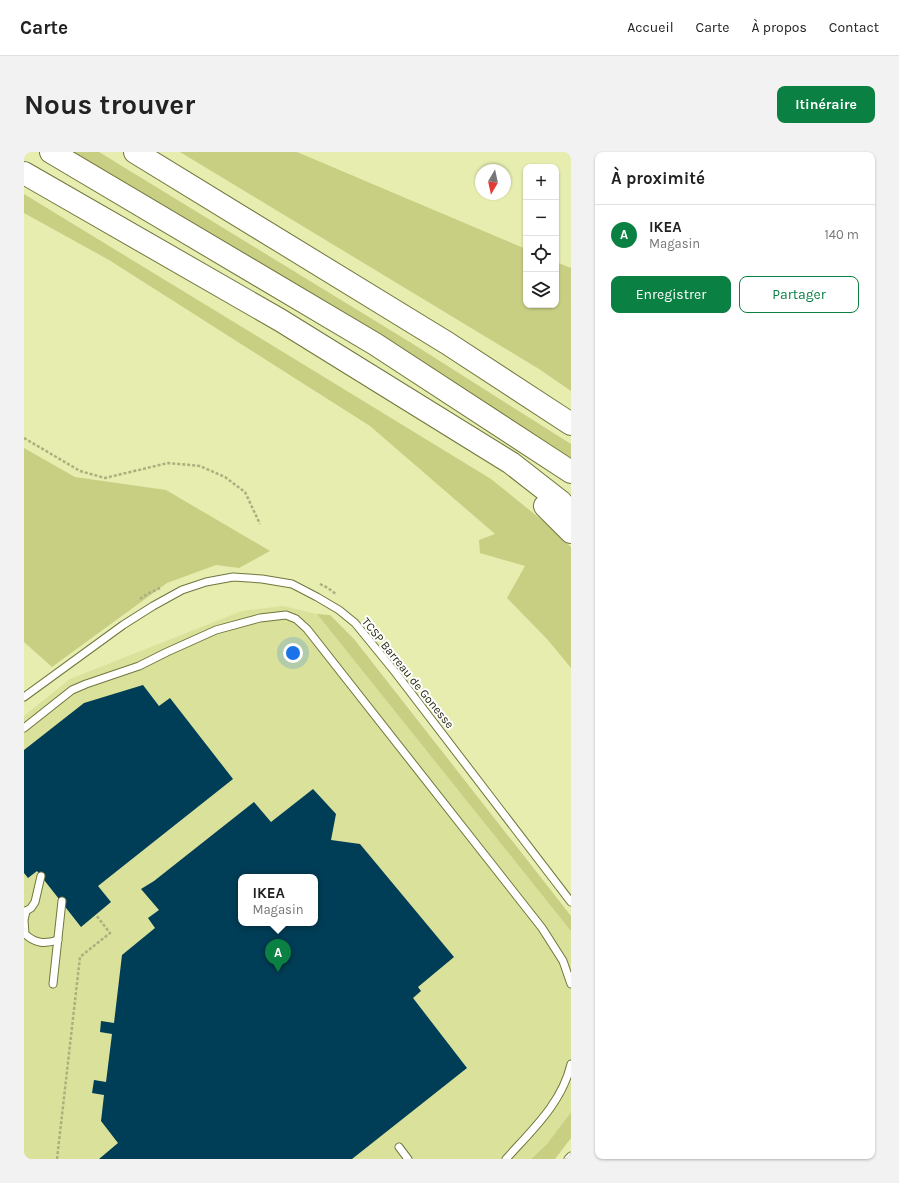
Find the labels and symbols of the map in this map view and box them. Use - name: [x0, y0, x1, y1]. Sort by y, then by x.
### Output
- north arrow: [475, 164, 511, 200]
- street label: TCSP Barreau de Gonesse: [359, 615, 457, 731]
- your location: [283, 643, 303, 663]
- pin: A: [265, 939, 291, 972]

